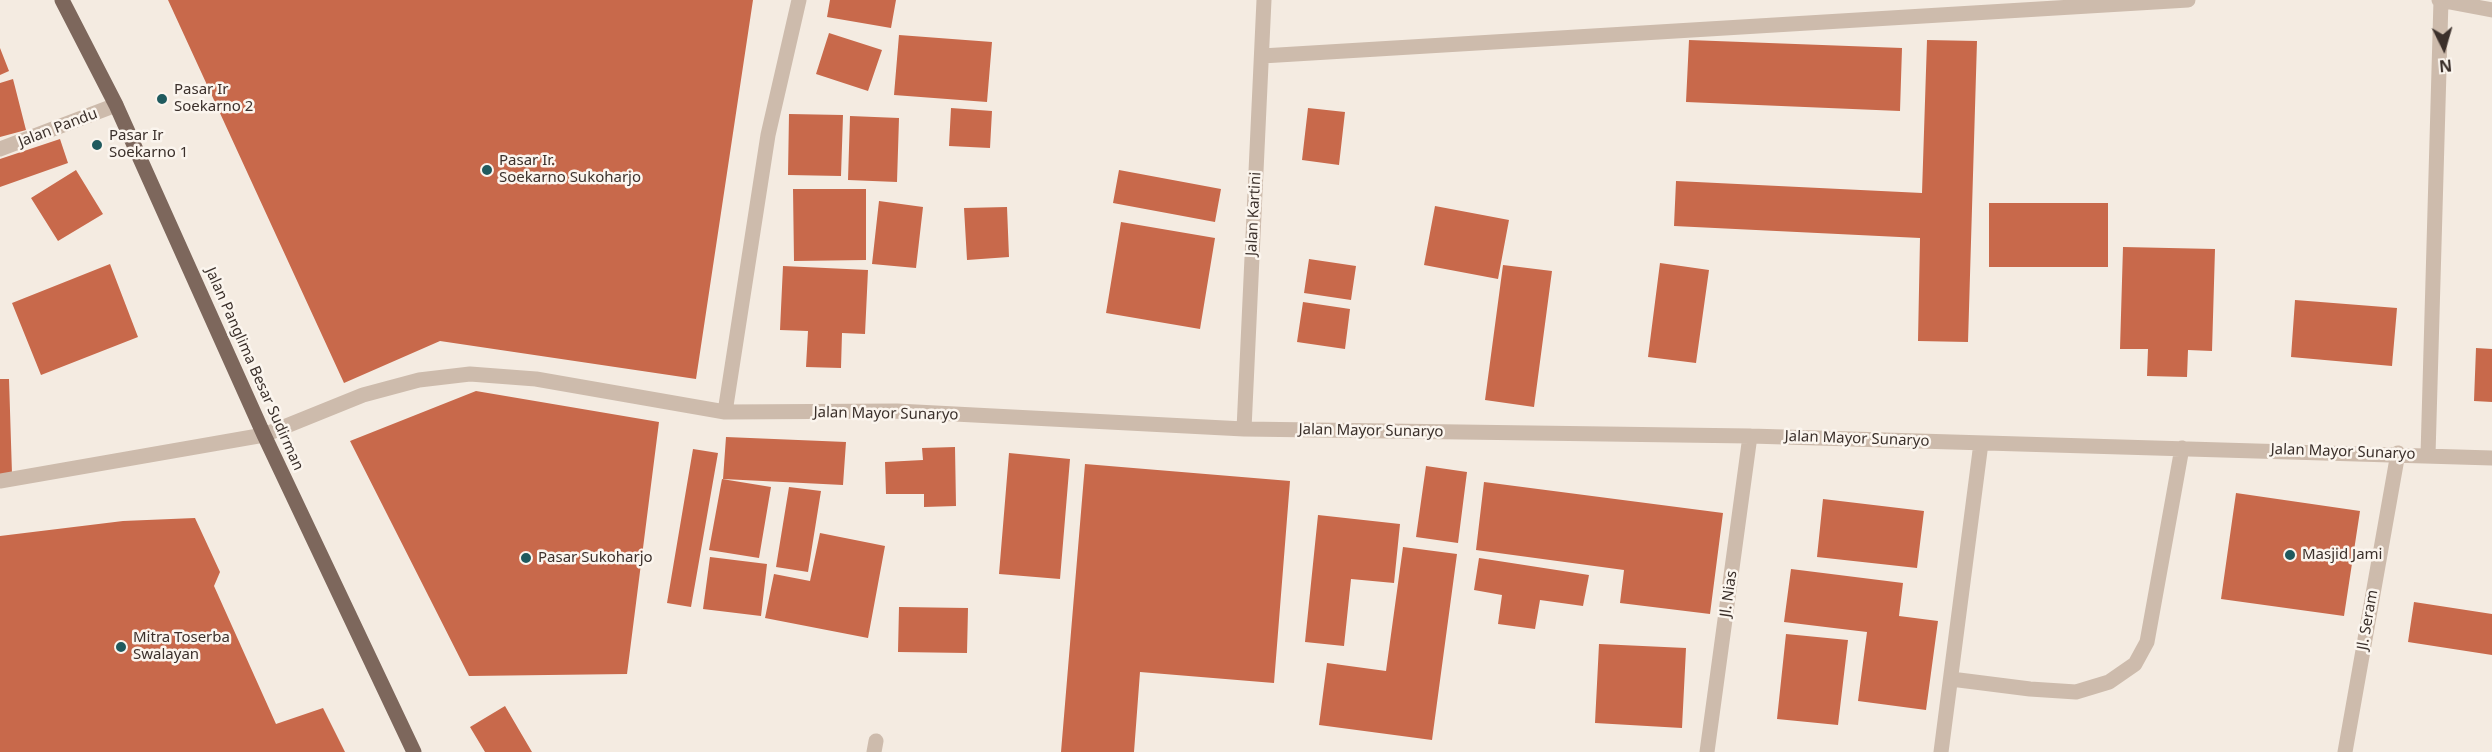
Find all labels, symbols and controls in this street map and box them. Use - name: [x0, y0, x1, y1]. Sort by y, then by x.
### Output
- north arrow: [2414, 18, 2474, 78]
- text: N: [2438, 54, 2453, 77]
- place label: Pasar Ir Soekarno 2: [174, 81, 253, 116]
- marker: Pasar Ir Soekarno 2: [155, 92, 169, 106]
- street label: Jalan Pandu: [16, 105, 100, 151]
- place label: Pasar Ir Soekarno 1: [109, 127, 188, 162]
- marker: Pasar Ir Soekarno 1: [90, 138, 104, 152]
- place label: Pasar Ir. Soekarno Sukoharjo: [499, 152, 641, 187]
- marker: Pasar Ir. Soekarno Sukoharjo: [480, 163, 494, 177]
- street label: Jalan Kartini: [1243, 171, 1265, 257]
- street label: Jalan Panglima Besar Sudirman: [201, 265, 307, 473]
- street label: Jalan Mayor Sunaryo: [813, 404, 959, 424]
- street label: Jalan Mayor Sunaryo: [1298, 421, 1444, 441]
- street label: Jalan Mayor Sunaryo: [1784, 427, 1930, 451]
- street label: Jalan Mayor Sunaryo: [2270, 440, 2416, 464]
- place label: Masjid Jami: [2302, 546, 2382, 564]
- marker: Masjid Jami: [2283, 548, 2297, 562]
- place label: Pasar Sukoharjo: [538, 549, 653, 567]
- marker: Pasar Sukoharjo: [519, 551, 533, 565]
- street label: Jl. Nias: [1717, 570, 1741, 618]
- street label: Jl. Seram: [2354, 588, 2382, 652]
- place label: Mitra Toserba Swalayan: [133, 629, 230, 664]
- marker: Mitra Toserba Swalayan: [114, 640, 128, 654]

